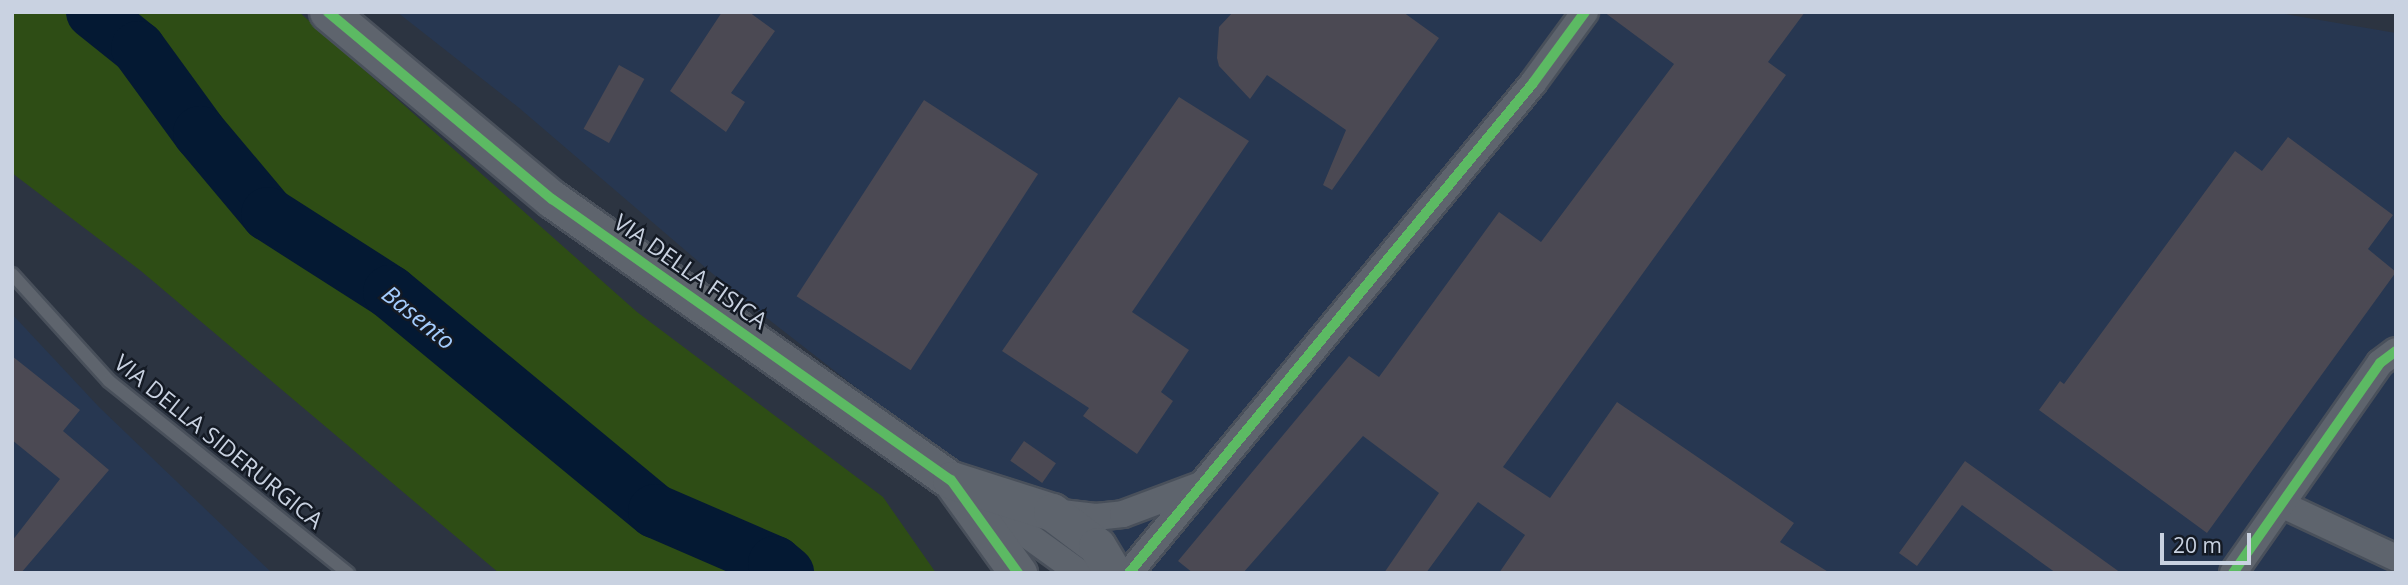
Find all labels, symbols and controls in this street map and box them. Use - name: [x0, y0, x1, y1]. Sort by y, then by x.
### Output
- street label: VIA DELLA FISICA: [609, 208, 773, 334]
- water label: Basento: [377, 279, 461, 355]
- street label: VIA DELLA SIDERURGICA: [109, 348, 329, 534]
- scale bar: [2163, 518, 2254, 562]
- text: 20 m: [2173, 531, 2222, 559]

